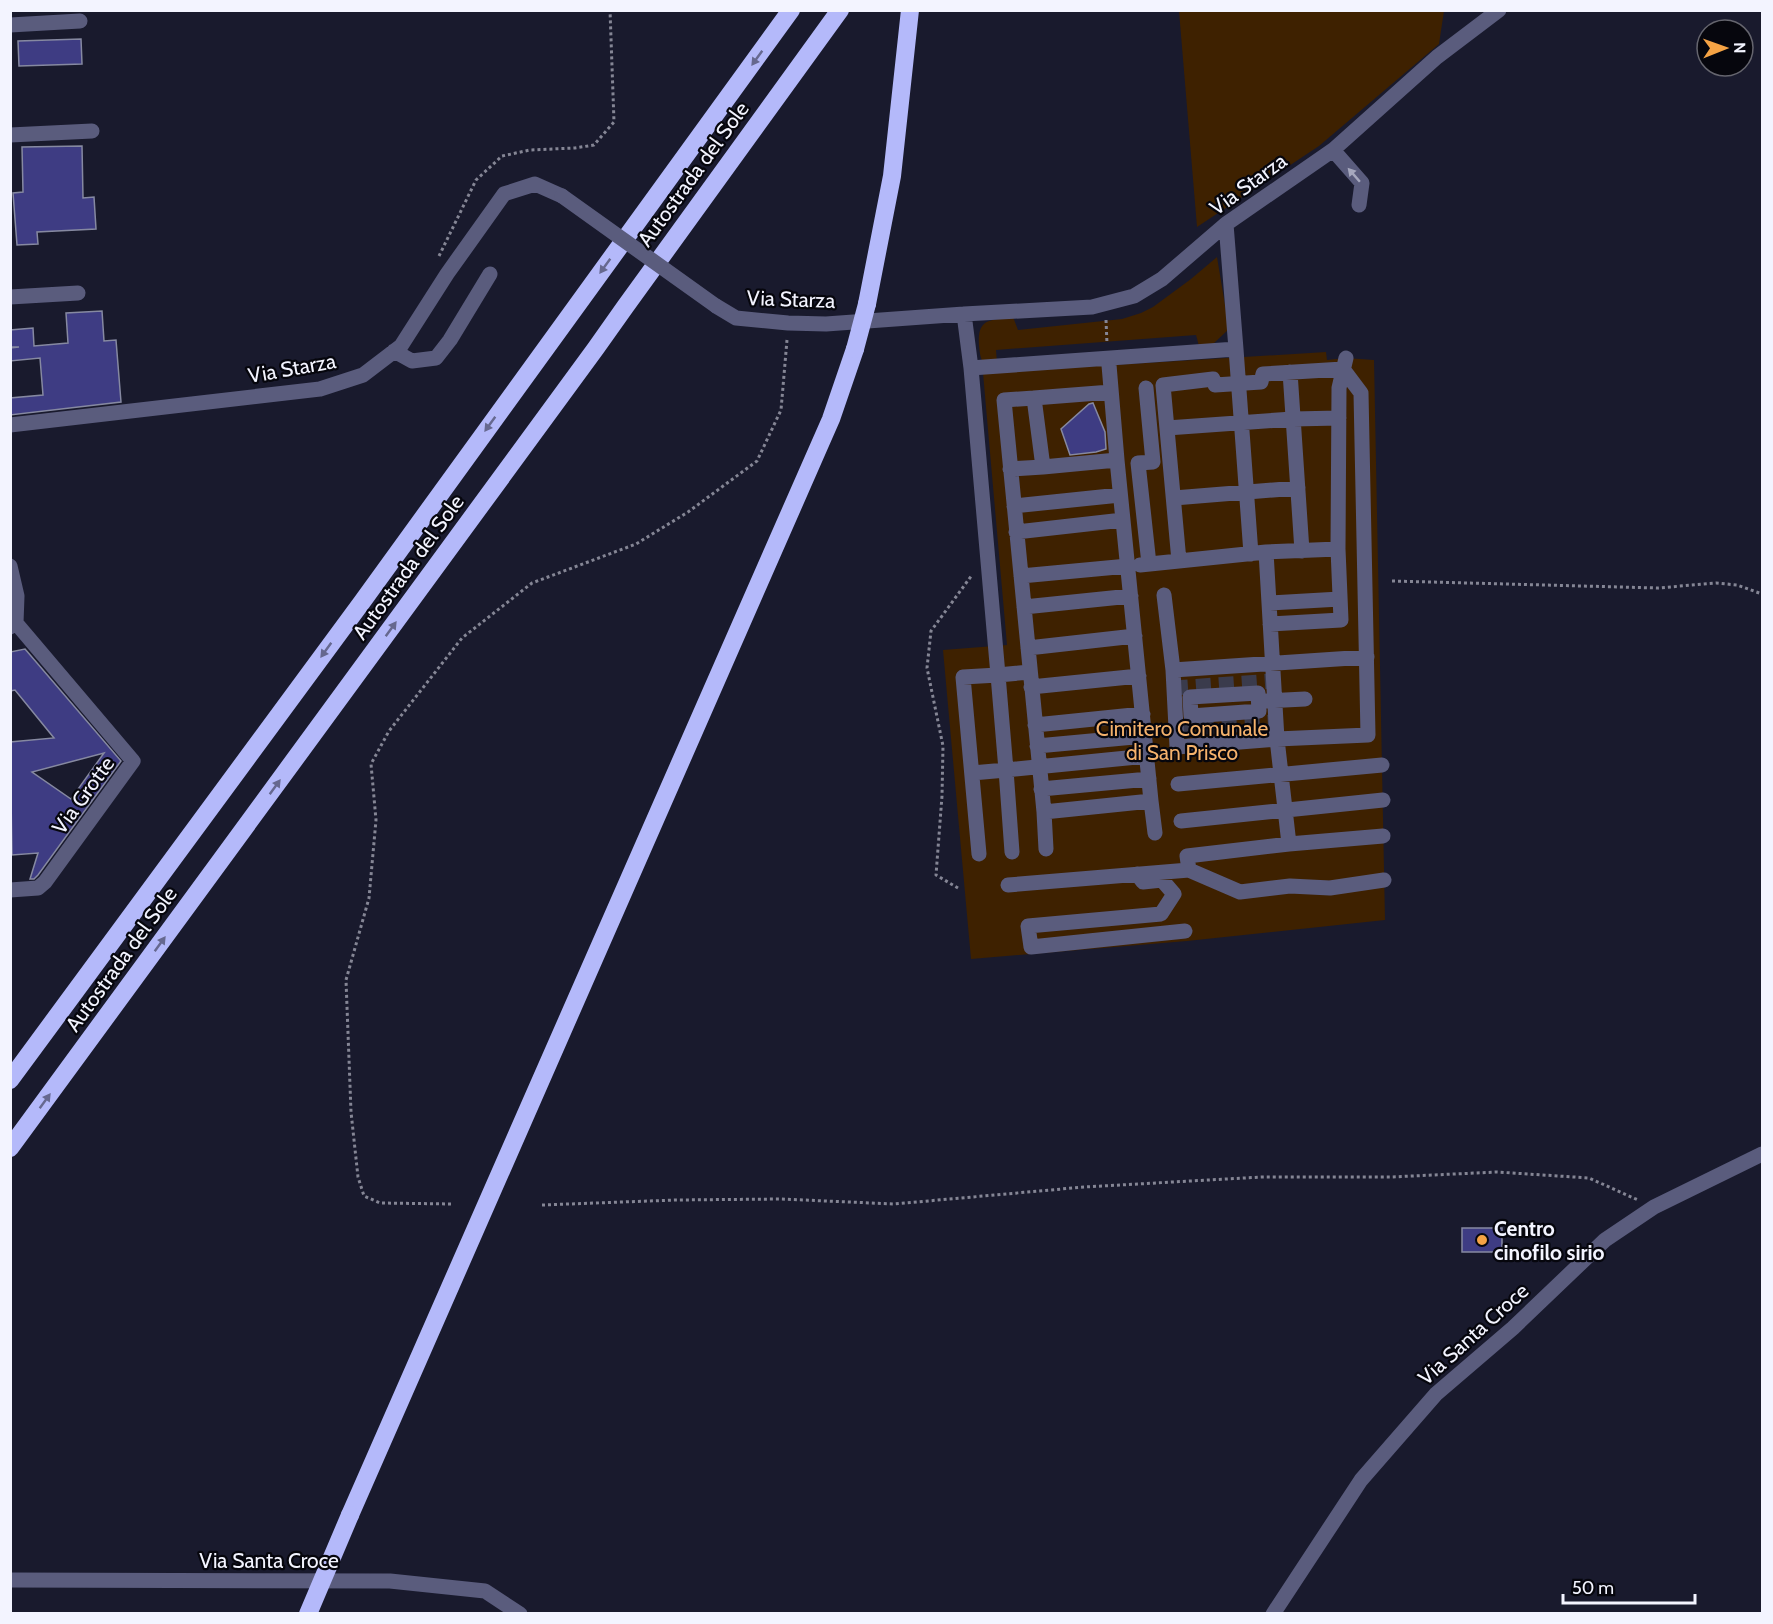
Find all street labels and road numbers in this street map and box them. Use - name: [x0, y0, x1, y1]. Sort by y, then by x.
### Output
- street label: Autostrada del Sole: [632, 97, 754, 251]
- street label: Via Starza: [1205, 148, 1291, 220]
- street label: Via Starza: [746, 285, 836, 313]
- street label: Via Starza: [246, 348, 338, 388]
- street label: Autostrada del Sole: [347, 490, 469, 644]
- street label: Via Grotte: [47, 751, 120, 839]
- street label: Autostrada del Sole: [60, 882, 182, 1036]
- street label: Via Santa Croce: [1413, 1278, 1533, 1390]
- street label: Via Santa Croce: [199, 1548, 339, 1573]

